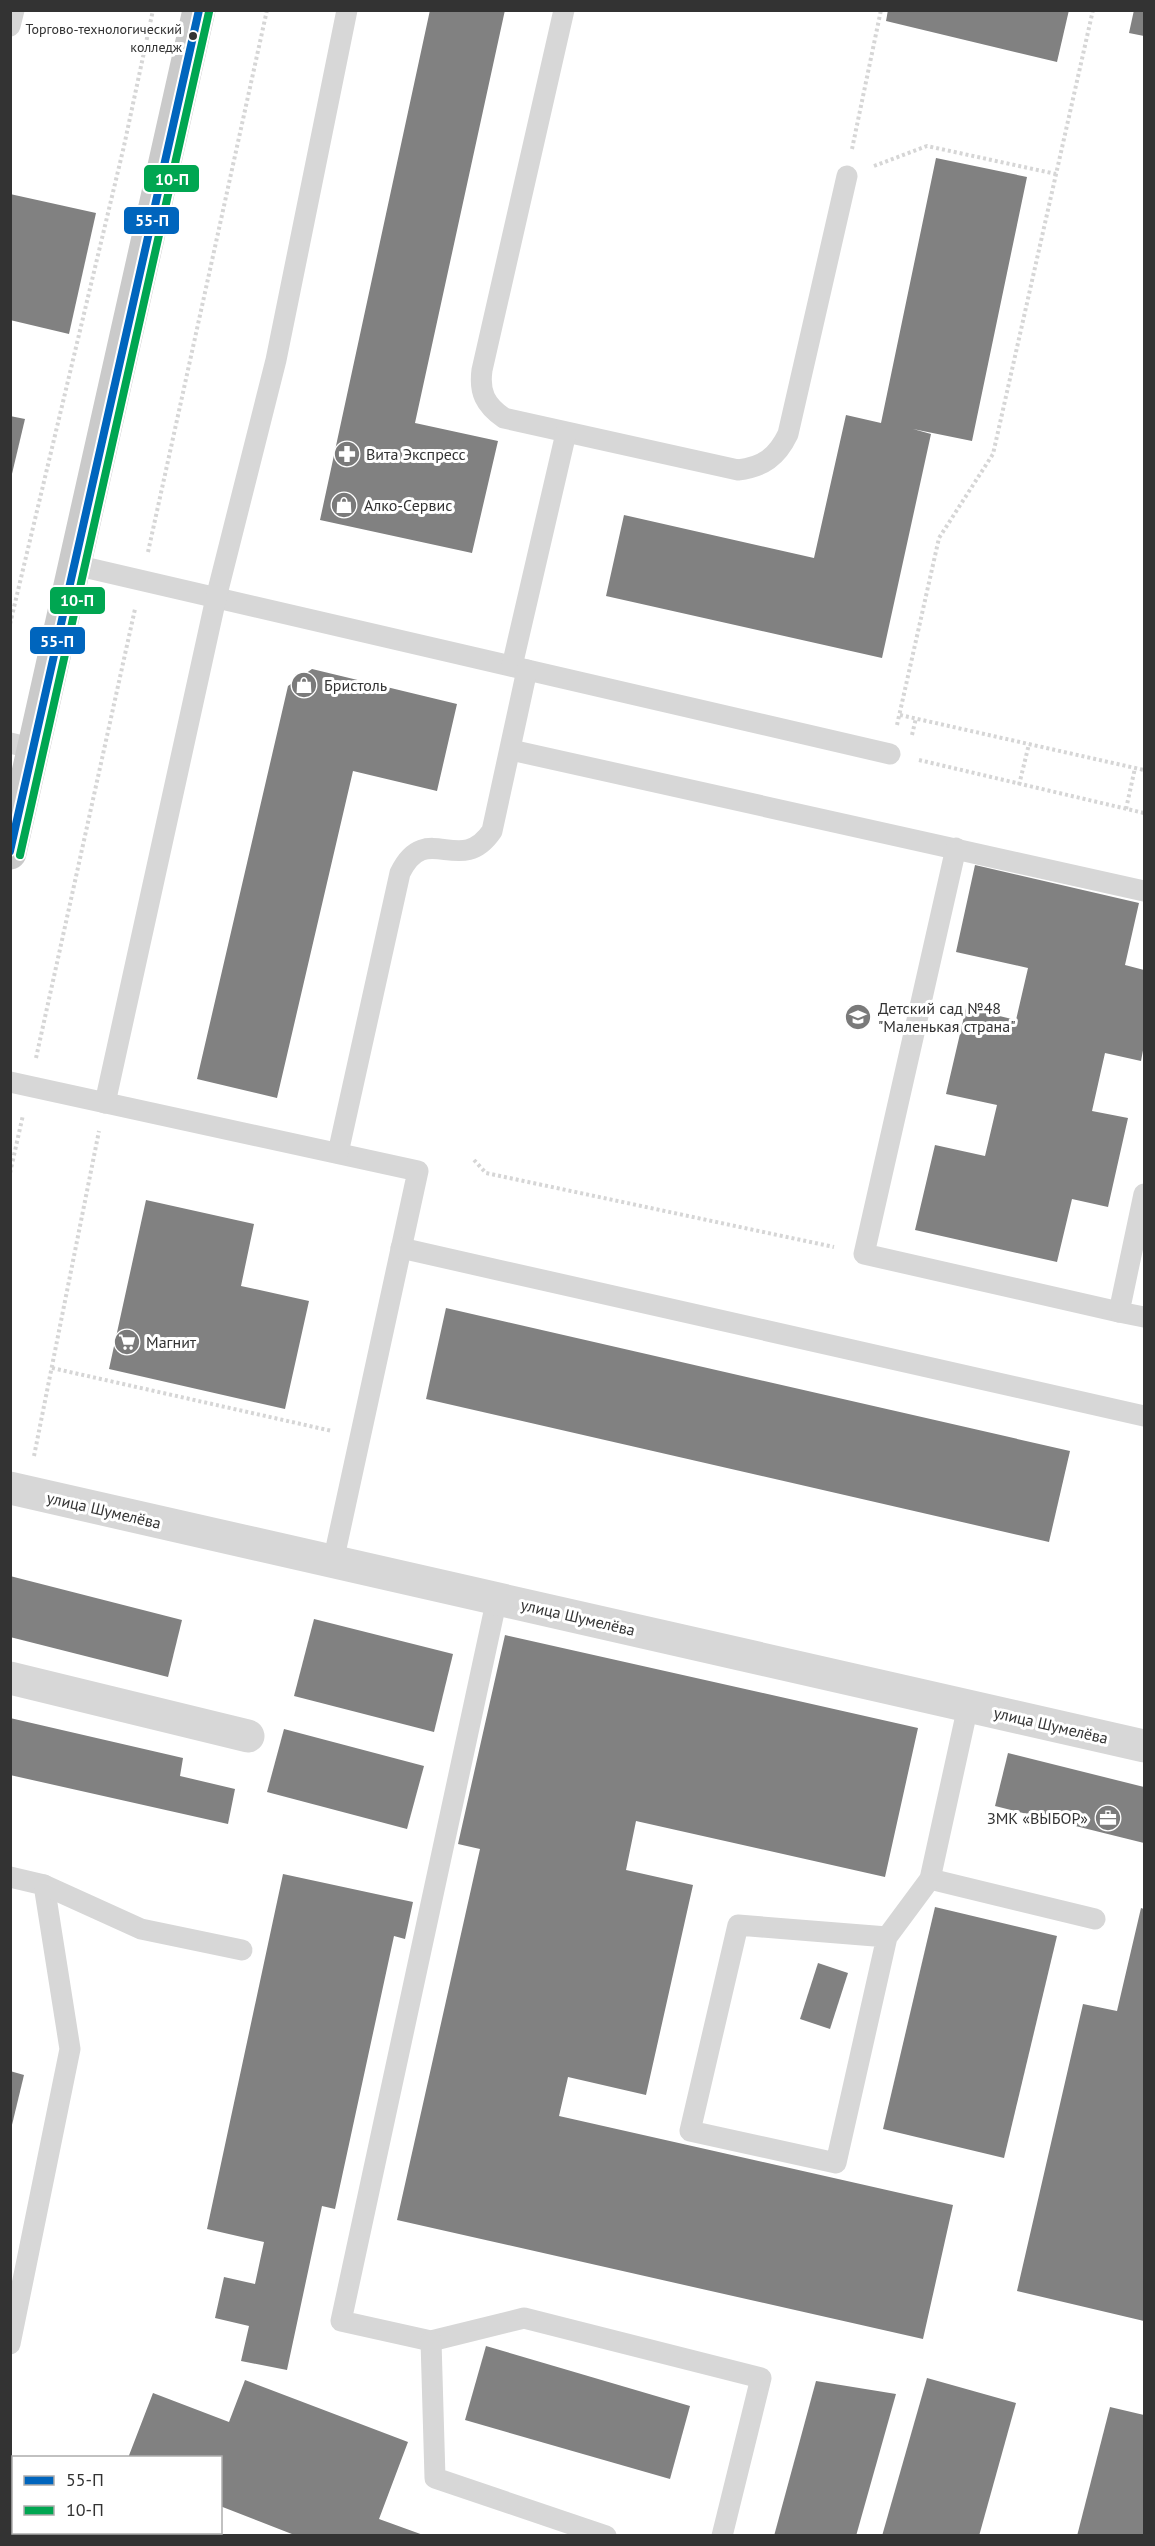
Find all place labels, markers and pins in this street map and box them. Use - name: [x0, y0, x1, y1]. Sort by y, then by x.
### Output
- place label: Торгово-технологический колледж: [25, 20, 183, 56]
- marker: Торгово-технологический колледж: [187, 30, 199, 42]
- pharmacy icon: Вита Экспресс: [332, 439, 362, 469]
- place label: Вита Экспресс: [366, 444, 466, 464]
- shop icon: Алко-Сервис: [329, 490, 359, 520]
- place label: Алко-Сервис: [364, 495, 452, 515]
- shop icon: Бристоль: [289, 670, 319, 700]
- place label: Бристоль: [324, 675, 387, 695]
- place label: Детский сад №48 "Маленькая страна": [878, 998, 1016, 1036]
- school or university icon: Детский сад №48 "Маленькая страна": [843, 1002, 873, 1032]
- supermarket icon: Магнит: [112, 1327, 142, 1357]
- place label: Магнит: [146, 1332, 197, 1352]
- office icon: ЗМК «ВЫБОР»: [1093, 1803, 1123, 1833]
- place label: ЗМК «ВЫБОР»: [987, 1808, 1088, 1828]

